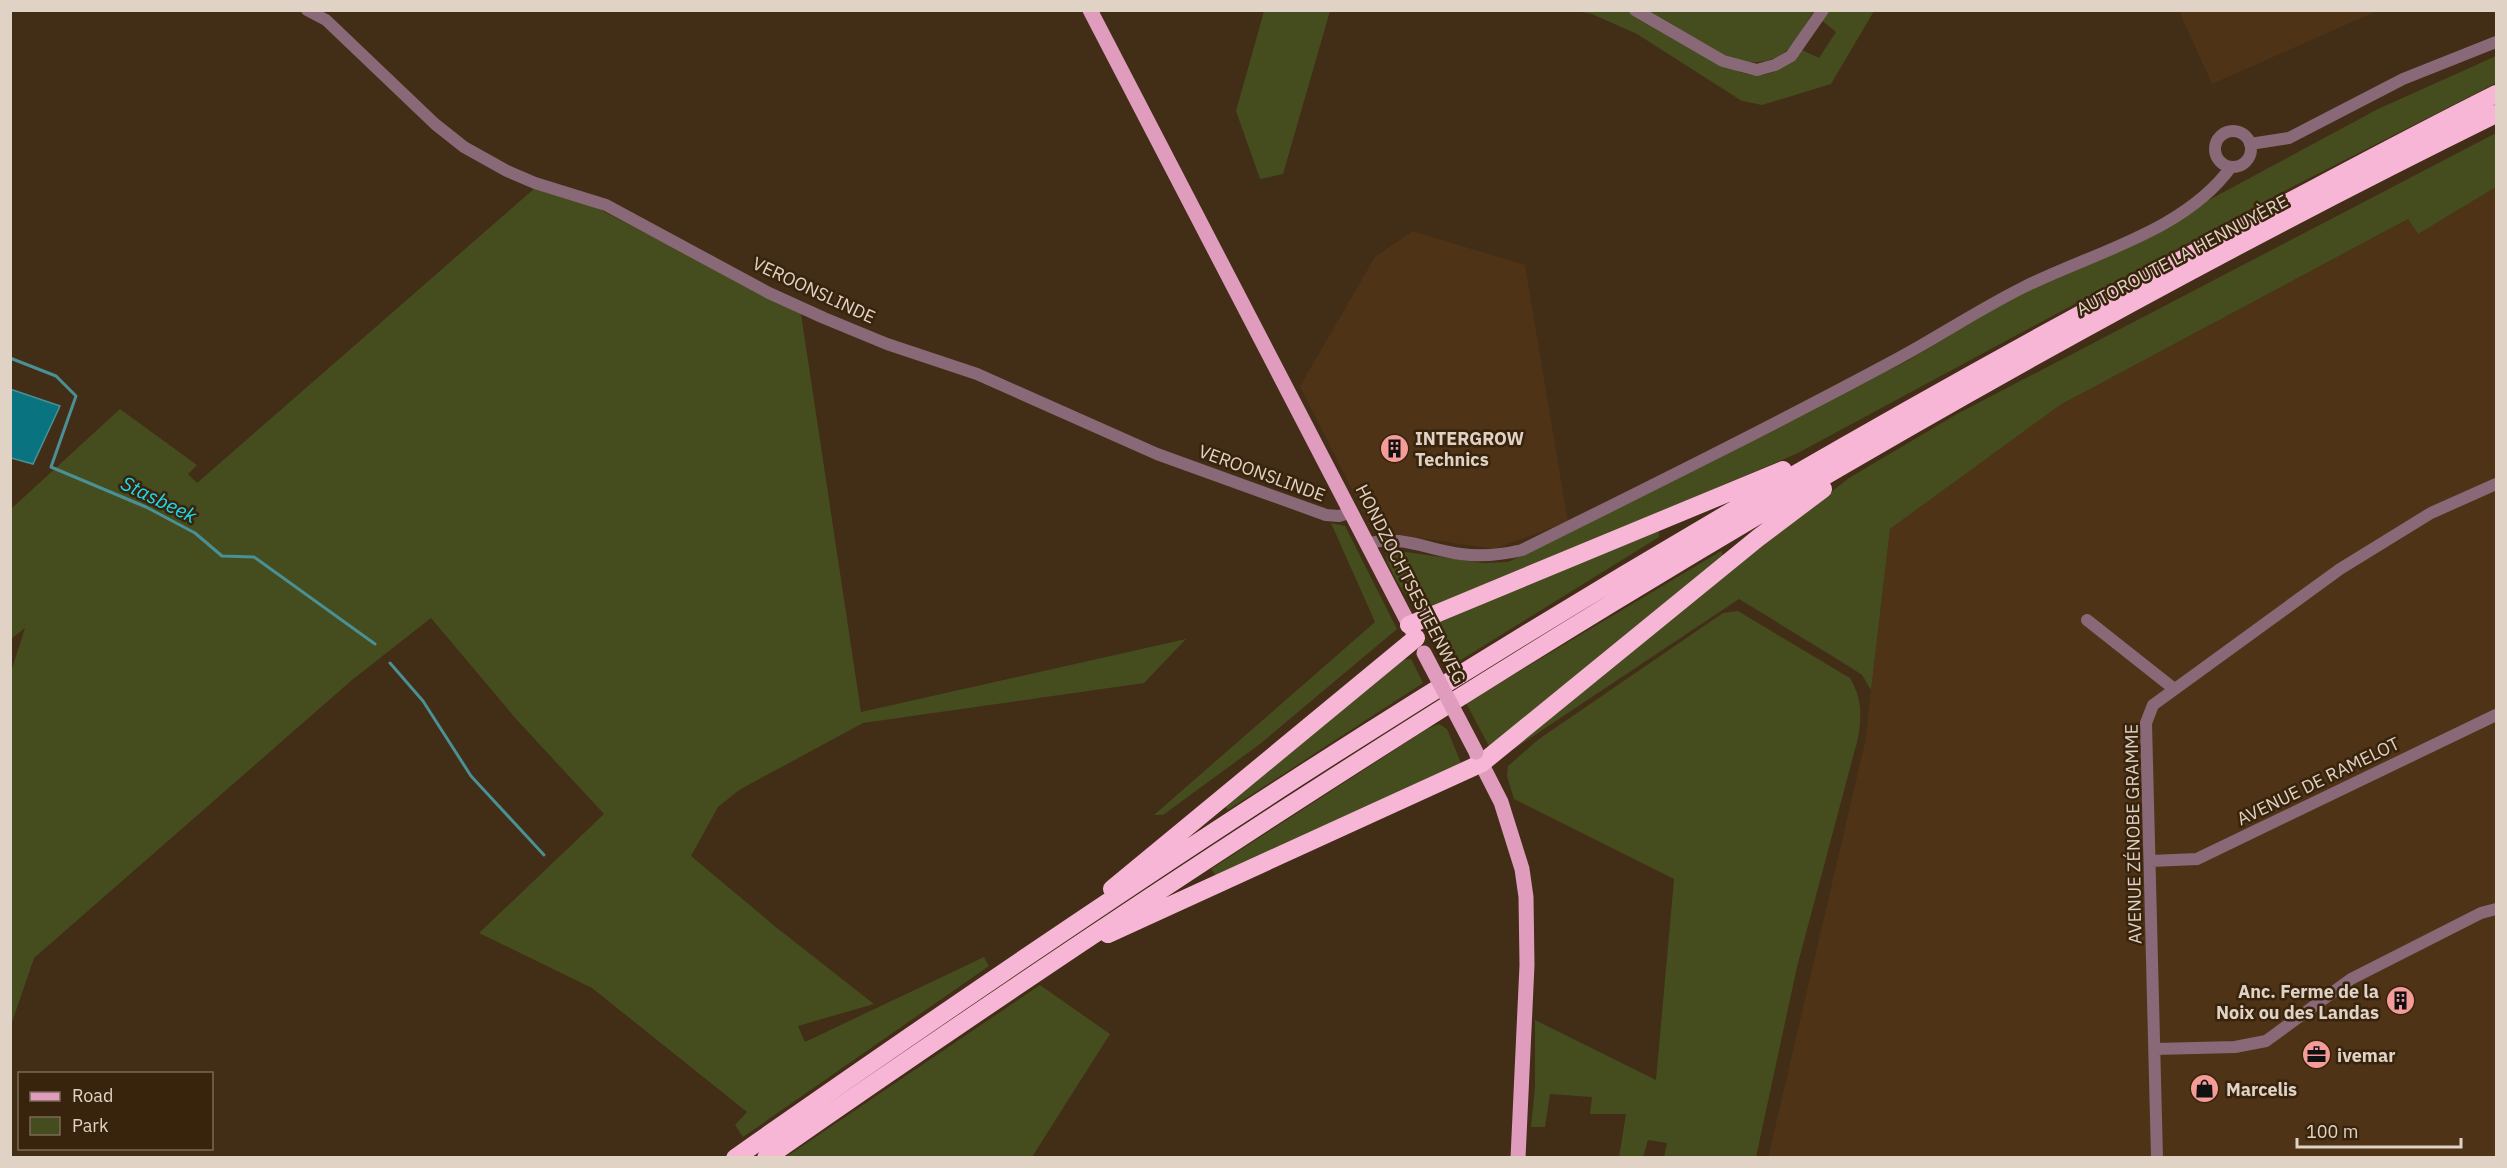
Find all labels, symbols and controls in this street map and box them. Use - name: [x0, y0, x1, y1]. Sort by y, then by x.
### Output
- street label: AUTOROUTE LA HENNUYÈRE: [2072, 189, 2292, 321]
- street label: VEROONSLINDE: [749, 251, 879, 329]
- place label: INTERGROW Technics: [1415, 427, 1524, 471]
- building icon: INTERGROW Technics: [1378, 432, 1410, 464]
- street label: VEROONSLINDE: [1196, 439, 1328, 507]
- water label: Stasbeek: [117, 469, 202, 529]
- street label: HONDZOCHTSESTEENWEG: [1351, 480, 1471, 688]
- street label: AVENUE ZÉNOBE GRAMME: [2120, 724, 2146, 944]
- street label: AVENUE DE RAMELOT: [2233, 732, 2403, 830]
- place label: Anc. Ferme de la Noix ou des Landas: [2216, 980, 2379, 1024]
- building icon: Anc. Ferme de la Noix ou des Landas: [2384, 985, 2416, 1017]
- office icon: ivemar: [2300, 1039, 2332, 1071]
- place label: ivemar: [2337, 1044, 2395, 1067]
- legend: [18, 1072, 213, 1150]
- shop icon: Marcelis: [2189, 1073, 2221, 1105]
- place label: Marcelis: [2226, 1078, 2297, 1101]
- text: Road: [72, 1084, 113, 1107]
- scale bar: [2297, 1111, 2460, 1149]
- text: Park: [72, 1114, 109, 1137]
- text: 100 m: [2306, 1120, 2358, 1143]

